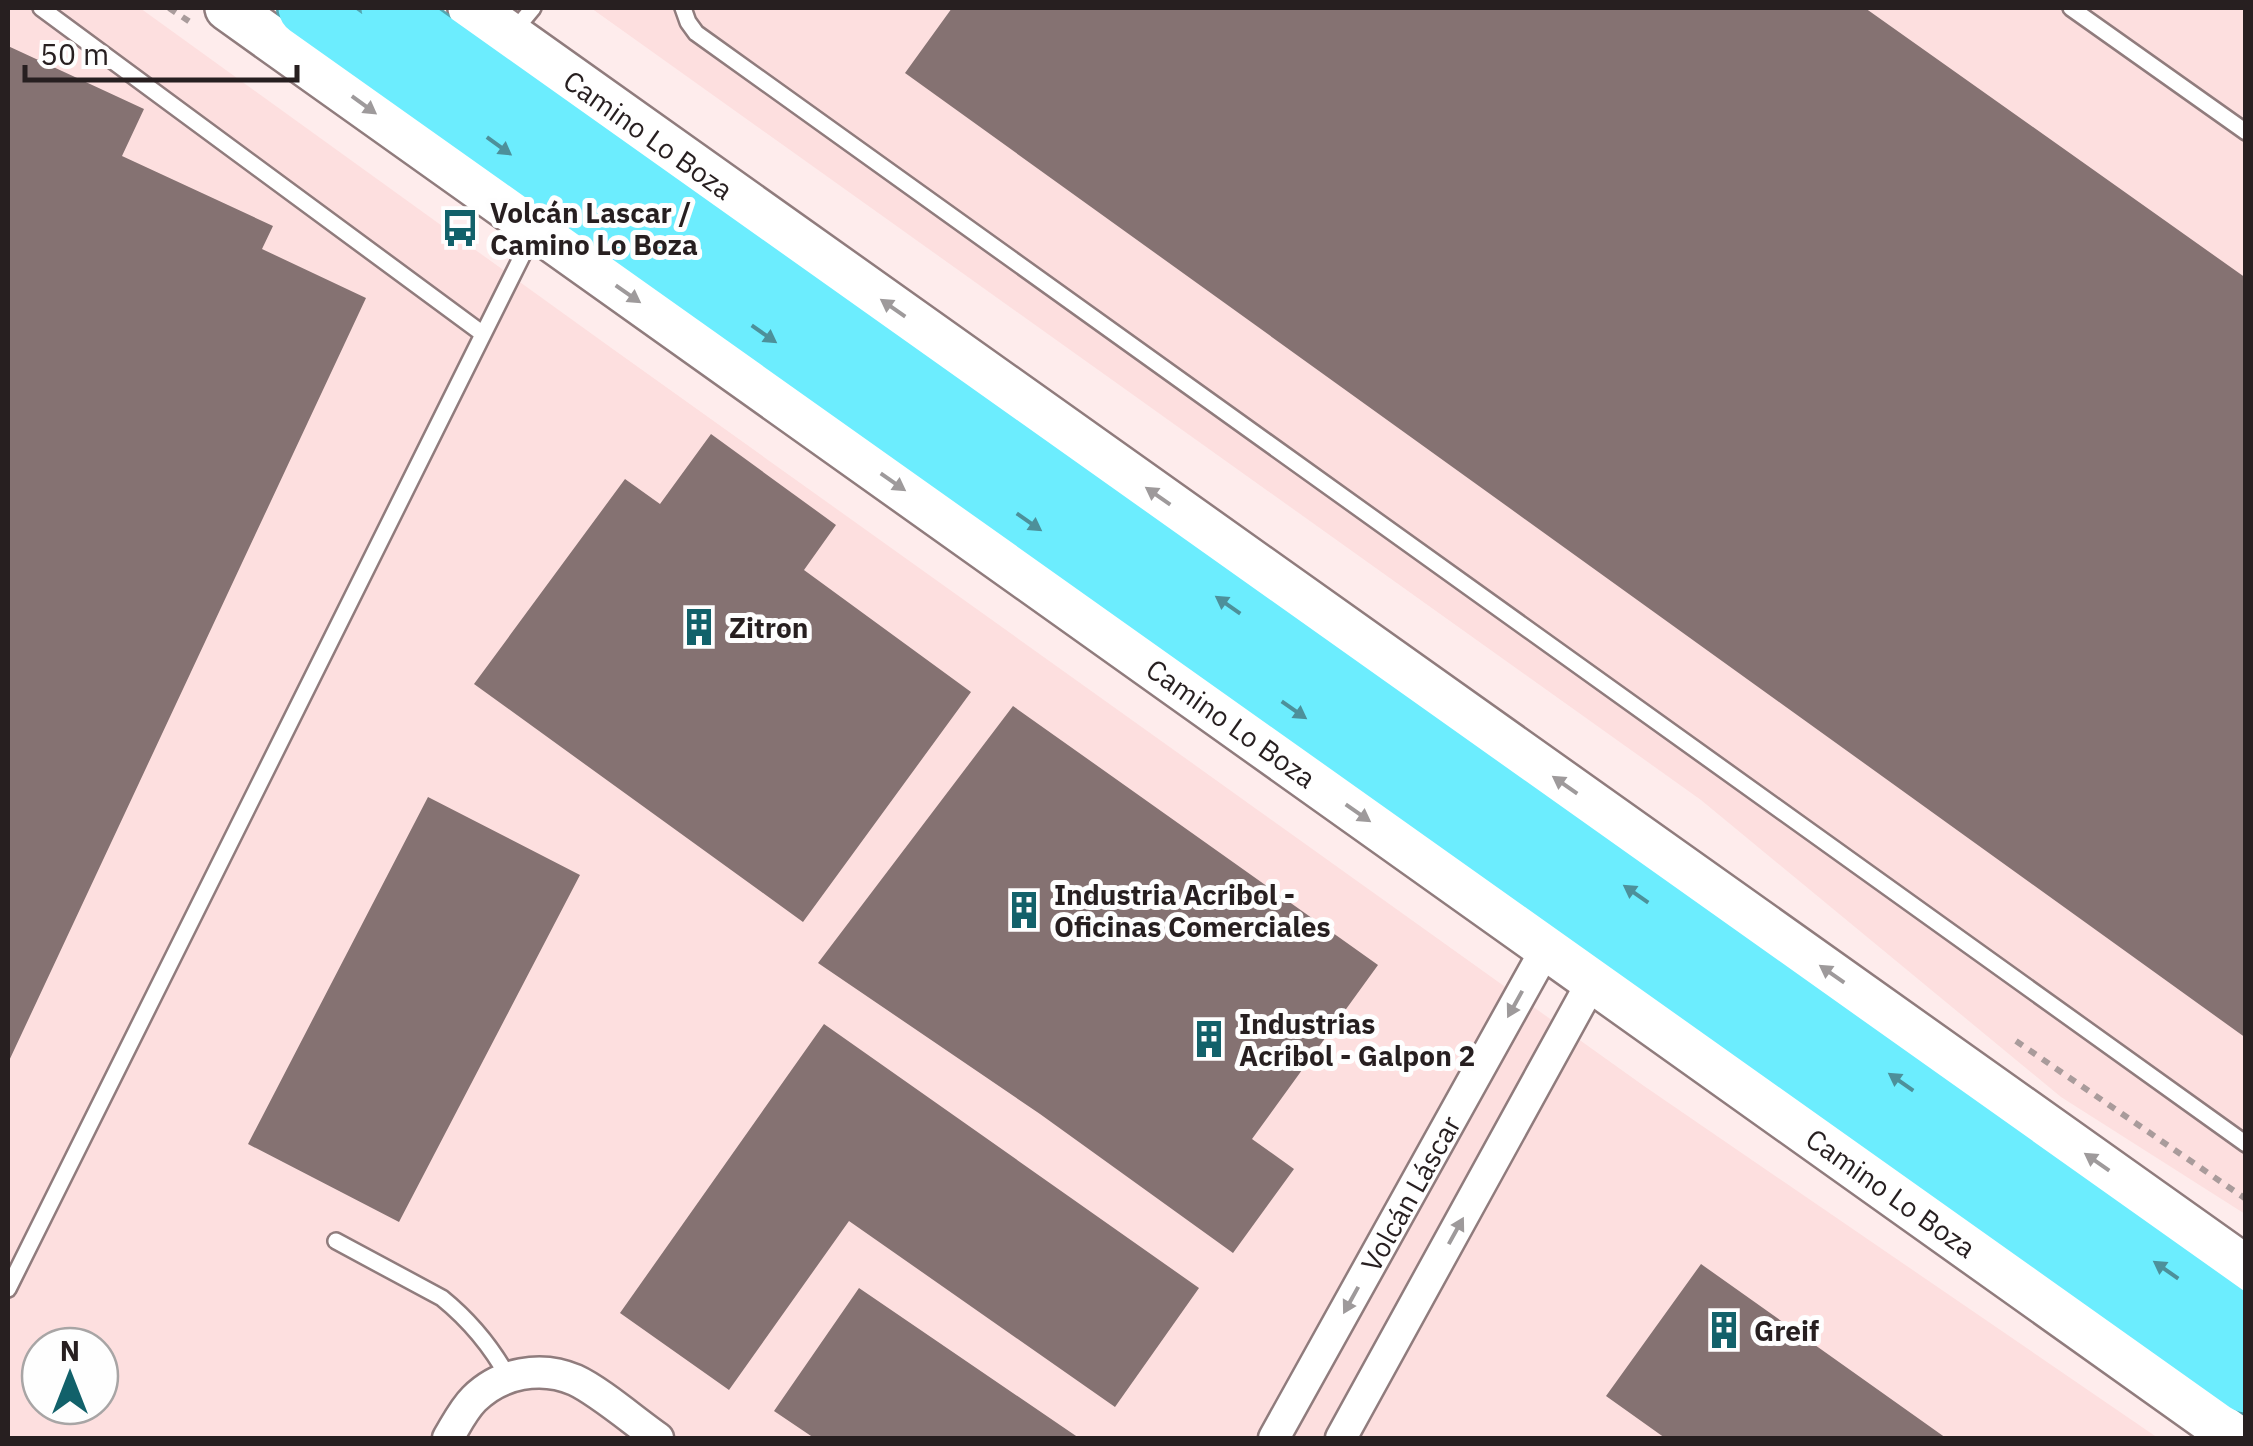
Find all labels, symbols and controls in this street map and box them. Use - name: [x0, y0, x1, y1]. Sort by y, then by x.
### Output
- scale bar: [25, 20, 298, 82]
- text: 50 m: [40, 34, 109, 73]
- street label: Camino Lo Boza: [557, 61, 741, 207]
- one-way arrow: [351, 95, 377, 114]
- one-way arrow: [486, 136, 512, 155]
- place label: Volcán Lascar / Camino Lo Boza: [490, 194, 698, 263]
- bus stop icon: Volcán Lascar / Camino Lo Boza: [439, 207, 481, 249]
- one-way arrow: [615, 284, 642, 303]
- one-way arrow: [879, 298, 906, 318]
- one-way arrow: [750, 324, 777, 343]
- one-way arrow: [880, 472, 906, 491]
- one-way arrow: [1144, 487, 1171, 506]
- one-way arrow: [1016, 512, 1042, 531]
- one-way arrow: [1214, 595, 1241, 615]
- building icon: Zitron: [678, 606, 720, 648]
- place label: Zitron: [729, 609, 808, 646]
- street label: Camino Lo Boza: [1139, 650, 1324, 796]
- one-way arrow: [1281, 700, 1307, 719]
- one-way arrow: [1552, 776, 1579, 795]
- one-way arrow: [1345, 802, 1371, 822]
- place label: Industria Acribol - Oficinas Comerciales: [1054, 876, 1331, 945]
- one-way arrow: [1622, 885, 1649, 904]
- building icon: Industria Acribol - Oficinas Comerciales: [1003, 889, 1045, 931]
- one-way arrow: [1818, 965, 1845, 984]
- one-way arrow: [1506, 990, 1523, 1019]
- place label: Industrias Acribol - Galpon 2: [1239, 1005, 1475, 1074]
- building icon: Industrias Acribol - Galpon 2: [1188, 1018, 1230, 1060]
- one-way arrow: [1888, 1073, 1914, 1092]
- street label: Volcán Láscar: [1352, 1109, 1468, 1278]
- street label: Camino Lo Boza: [1799, 1119, 1983, 1266]
- one-way arrow: [2083, 1153, 2110, 1172]
- one-way arrow: [1448, 1216, 1465, 1245]
- one-way arrow: [2153, 1260, 2179, 1280]
- one-way arrow: [1342, 1286, 1359, 1315]
- building icon: Greif: [1703, 1309, 1745, 1351]
- place label: Greif: [1754, 1312, 1819, 1349]
- north arrow: [20, 1326, 120, 1426]
- text: N: [60, 1332, 80, 1369]

